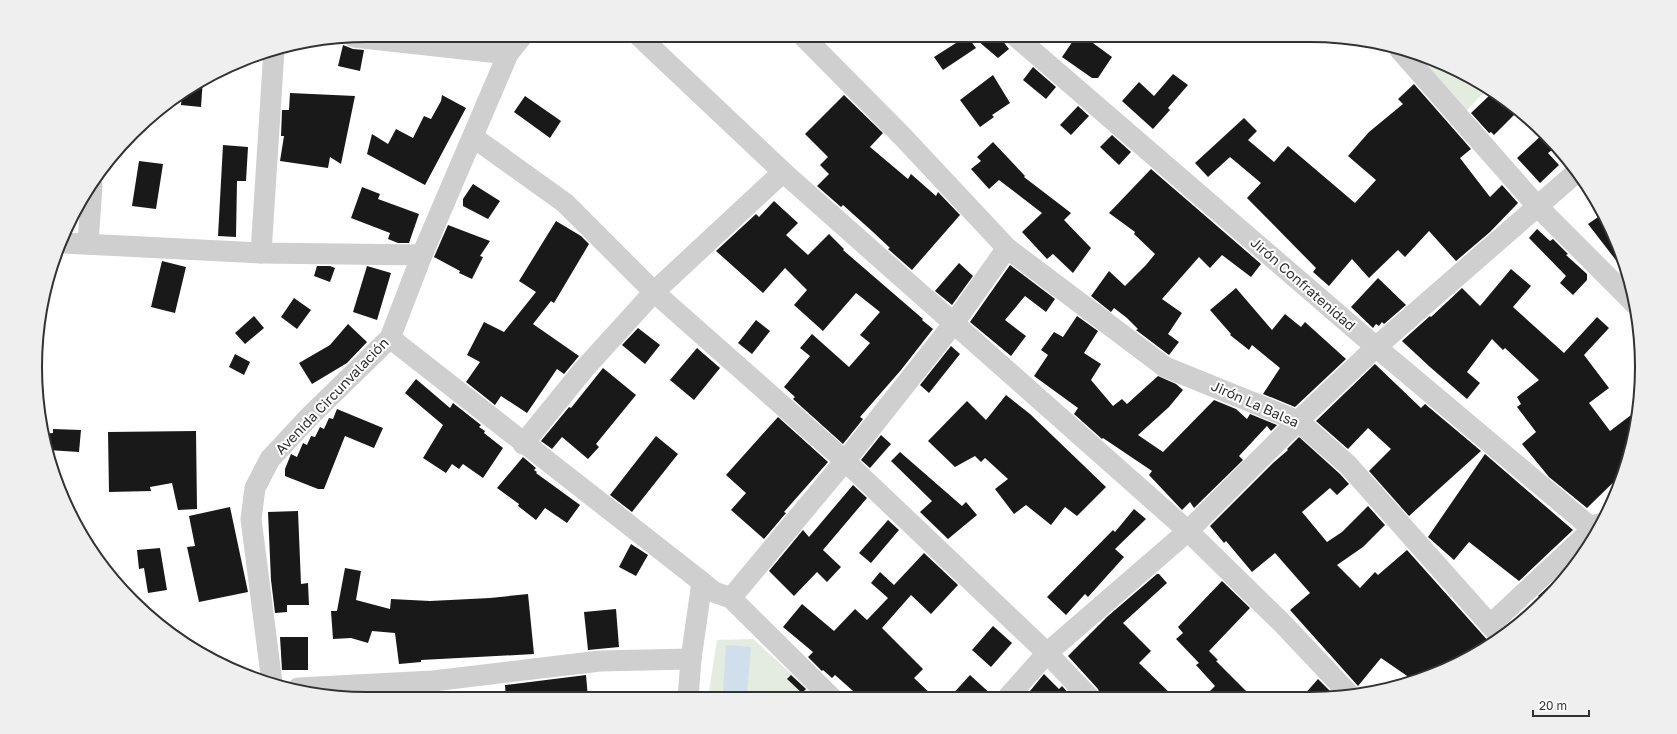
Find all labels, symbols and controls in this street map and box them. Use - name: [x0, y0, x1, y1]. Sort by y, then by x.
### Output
- street label: Jirón Confratenidad: [1247, 233, 1359, 334]
- street label: Avenida Circunvalación: [271, 334, 392, 458]
- street label: Jirón La Balsa: [1209, 377, 1302, 430]
- scale bar: [1533, 692, 1589, 718]
- text: 20 m: [1539, 698, 1567, 713]

